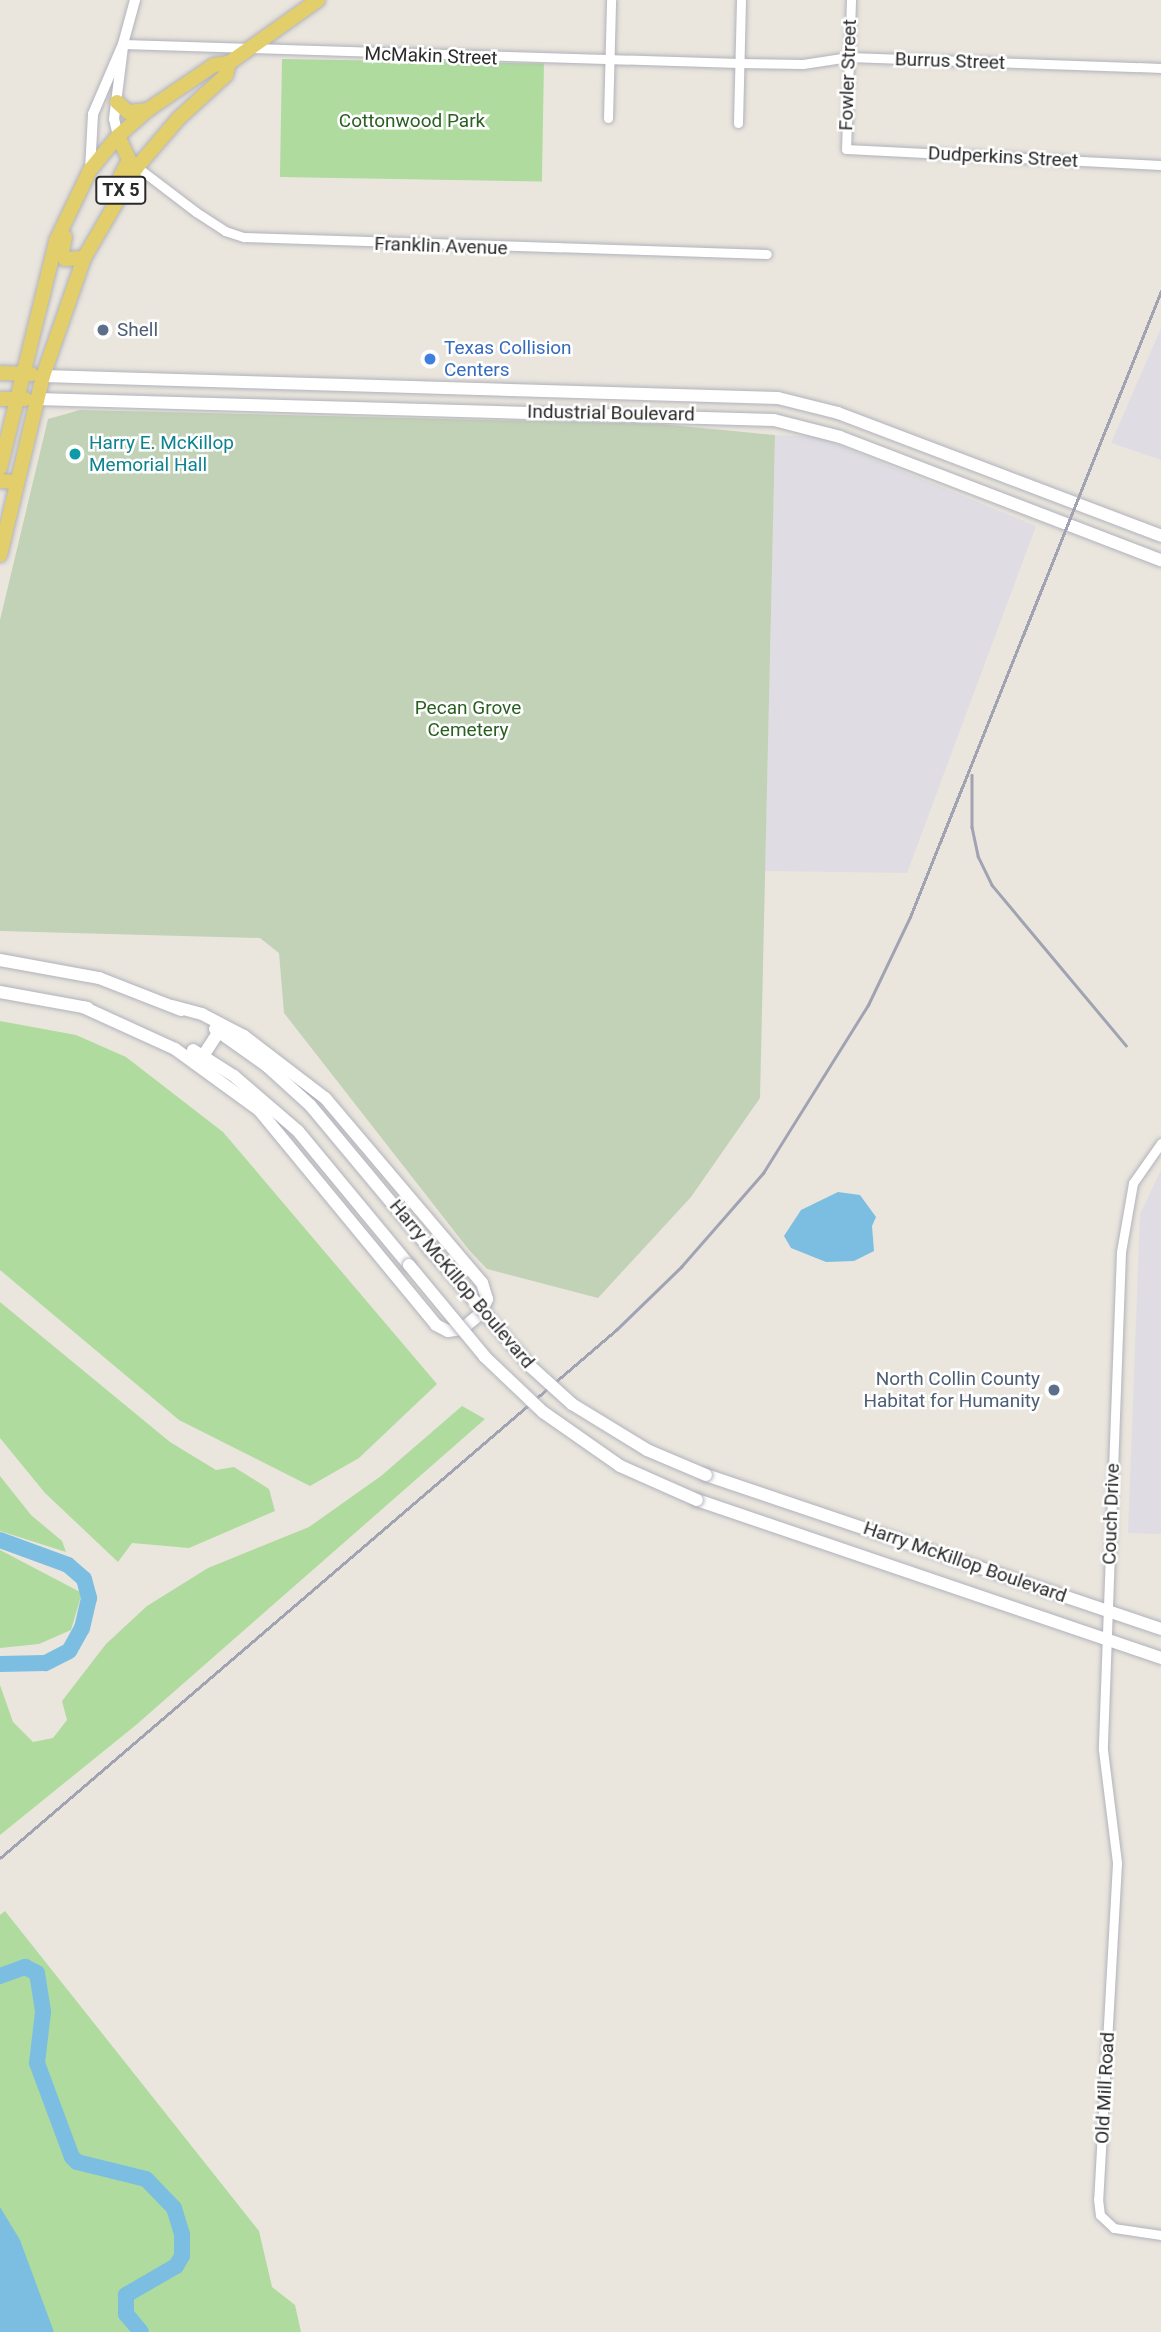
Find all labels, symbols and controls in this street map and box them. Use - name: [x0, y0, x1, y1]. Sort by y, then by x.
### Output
- street label: Fowler Street: [835, 19, 861, 131]
- street label: McMakin Street: [364, 42, 498, 70]
- street label: Burrus Street: [894, 48, 1006, 74]
- park label: Cottonwood Park: [339, 110, 485, 132]
- street label: Dudperkins Street: [927, 142, 1079, 172]
- road number: TX 5: [95, 176, 147, 204]
- street label: Franklin Avenue: [374, 232, 508, 260]
- place label: Shell: [117, 319, 158, 341]
- marker: Shell: [95, 322, 111, 338]
- place label: Texas Collision Centers: [444, 337, 572, 381]
- marker: Texas Collision Centers: [422, 351, 438, 367]
- street label: Industrial Boulevard: [527, 400, 695, 426]
- place label: Harry E. McKillop Memorial Hall: [89, 432, 234, 476]
- marker: Harry E. McKillop Memorial Hall: [67, 446, 83, 462]
- park label: Pecan Grove Cemetery: [415, 697, 521, 741]
- street label: Harry McKillop Boulevard: [385, 1195, 539, 1373]
- place label: North Collin County Habitat for Humanity: [863, 1368, 1040, 1412]
- marker: North Collin County Habitat for Humanity: [1046, 1382, 1062, 1398]
- street label: Couch Drive: [1098, 1463, 1124, 1565]
- street label: Harry McKillop Boulevard: [860, 1517, 1070, 1607]
- street label: Old Mill Road: [1091, 2032, 1119, 2144]

